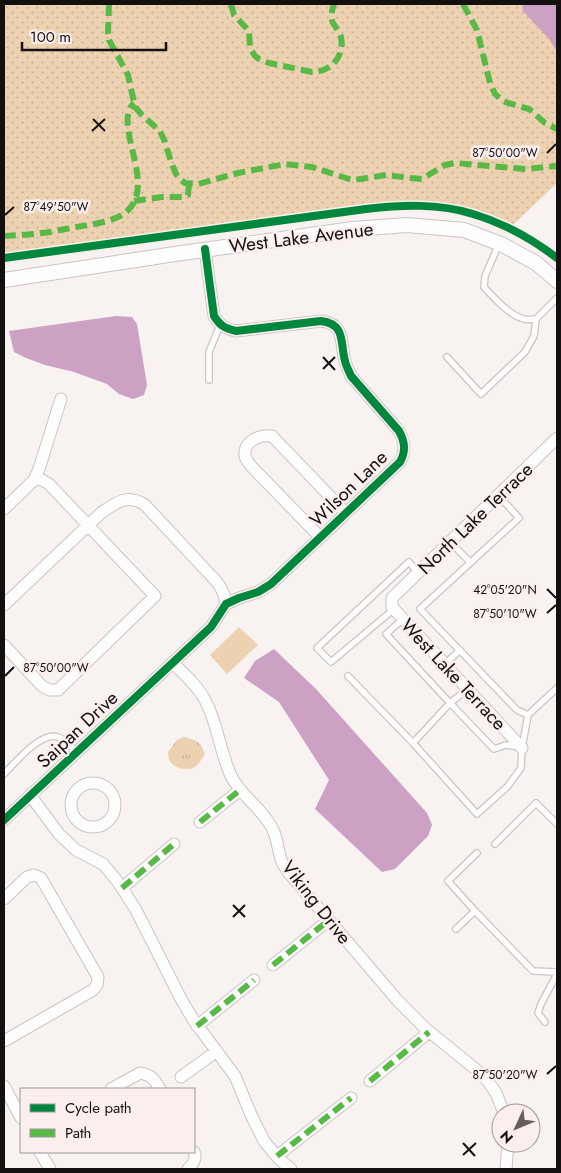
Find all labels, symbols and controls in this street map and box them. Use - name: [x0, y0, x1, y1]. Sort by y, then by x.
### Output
- scale bar: [22, 20, 166, 52]
- text: 100 m: [30, 26, 71, 48]
- text: 87°50'00"W: [472, 144, 538, 162]
- text: 87°49'50"W: [24, 198, 89, 216]
- street label: West Lake Avenue: [227, 215, 375, 260]
- street label: Wilson Lane: [303, 444, 394, 533]
- street label: North Lake Terrace: [412, 456, 539, 580]
- text: 42°05'20"N: [473, 581, 537, 599]
- text: 87°50'10"W: [473, 605, 537, 623]
- street label: West Lake Terrace: [395, 612, 513, 736]
- text: 87°50'00"W: [23, 659, 89, 677]
- street label: Saipan Drive: [31, 684, 124, 774]
- street label: Viking Drive: [275, 855, 358, 950]
- text: 87°50'20"W: [473, 1066, 538, 1084]
- legend: [20, 1088, 195, 1153]
- text: Cycle path: [65, 1097, 132, 1119]
- north arrow: [491, 1103, 541, 1153]
- text: Path: [65, 1122, 91, 1144]
- text: N: [496, 1126, 518, 1148]

